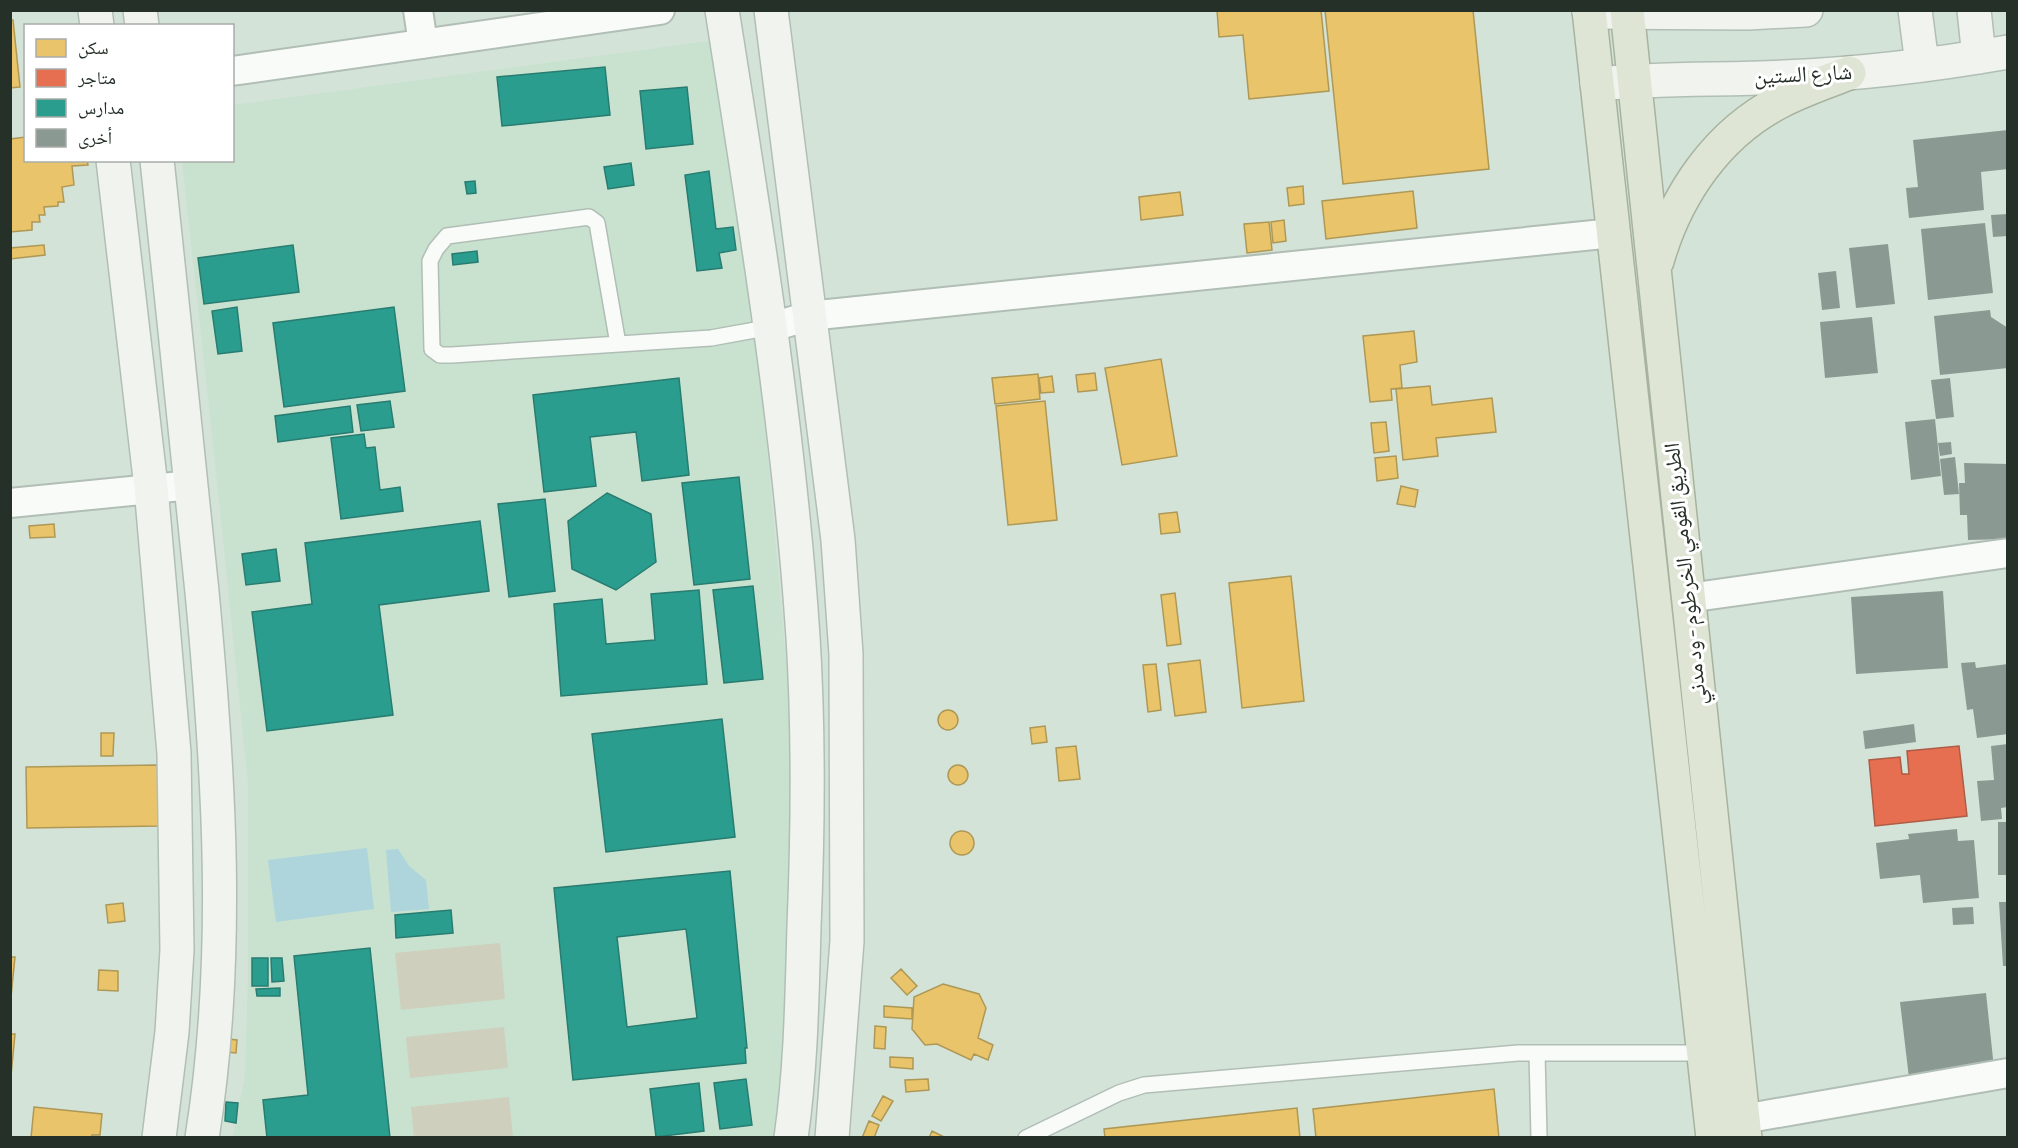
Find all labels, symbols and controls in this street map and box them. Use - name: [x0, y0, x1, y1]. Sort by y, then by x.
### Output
- legend: [24, 24, 234, 162]
- text: سكن: [78, 38, 109, 59]
- street label: شارع الستين: [1753, 59, 1853, 91]
- text: متاجر: [77, 68, 116, 89]
- text: مدارس: [78, 98, 124, 119]
- text: أخرى: [78, 127, 112, 149]
- street label: الطريق القومي الخرطوم - ود مدني: [1659, 441, 1716, 707]

